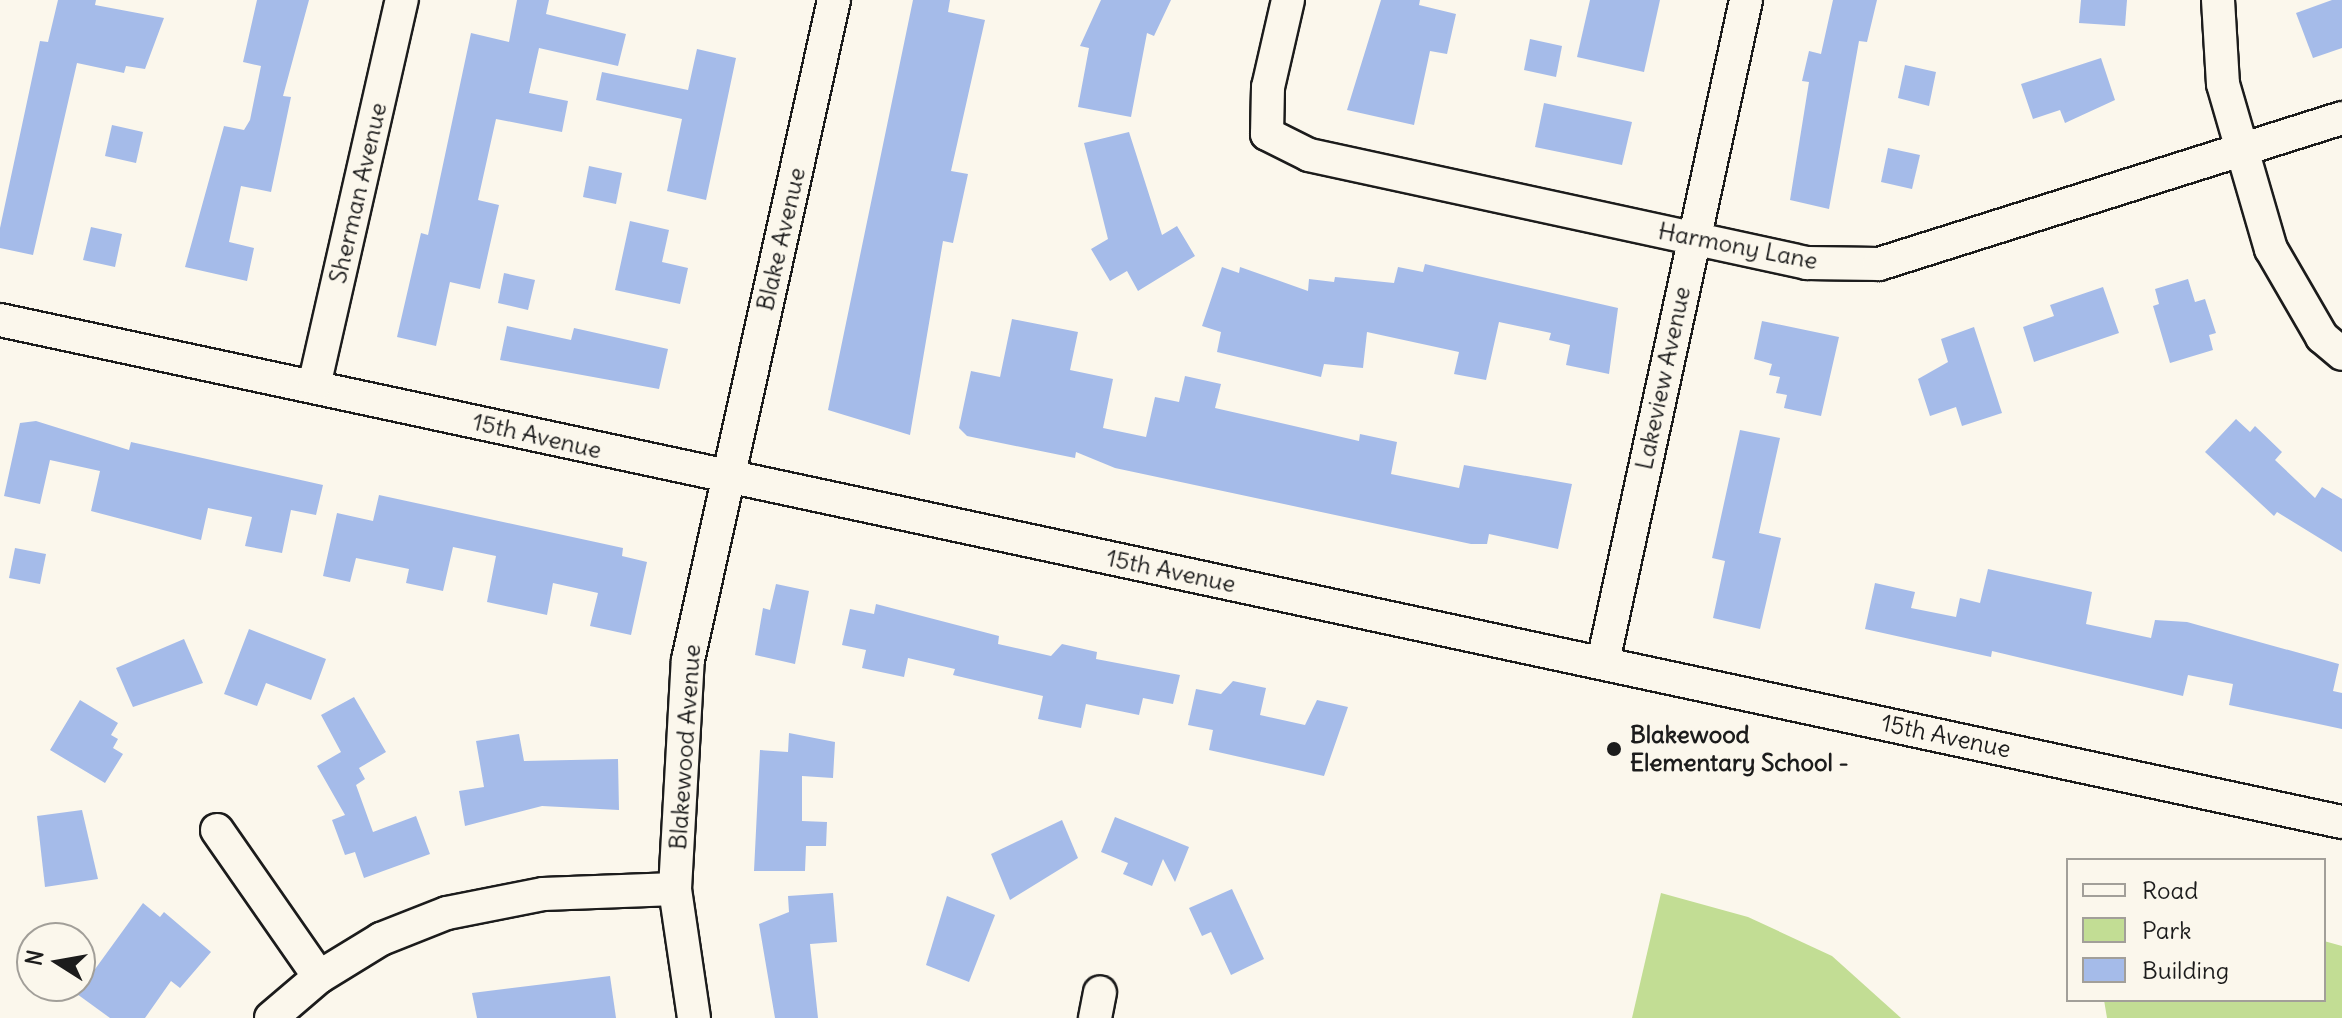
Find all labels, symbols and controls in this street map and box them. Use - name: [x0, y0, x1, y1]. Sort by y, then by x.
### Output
- street label: Sherman Avenue: [323, 100, 393, 286]
- street label: Blake Avenue: [751, 165, 811, 313]
- street label: Harmony Lane: [1656, 216, 1820, 276]
- street label: Lakeview Avenue: [1630, 284, 1696, 472]
- street label: 15th Avenue: [470, 407, 604, 465]
- street label: 15th Avenue: [1104, 543, 1238, 599]
- street label: Blakewood Avenue: [663, 643, 707, 851]
- street label: 15th Avenue: [1879, 708, 2013, 764]
- place label: Blakewood Elementary School -: [1630, 721, 1849, 777]
- marker: Blakewood Elementary School -: [1605, 740, 1623, 758]
- legend: [2066, 858, 2326, 1002]
- text: Road: [2142, 875, 2198, 905]
- text: Park: [2142, 915, 2192, 945]
- north arrow: [16, 922, 96, 1002]
- text: N: [19, 948, 50, 968]
- text: Building: [2142, 955, 2229, 985]

